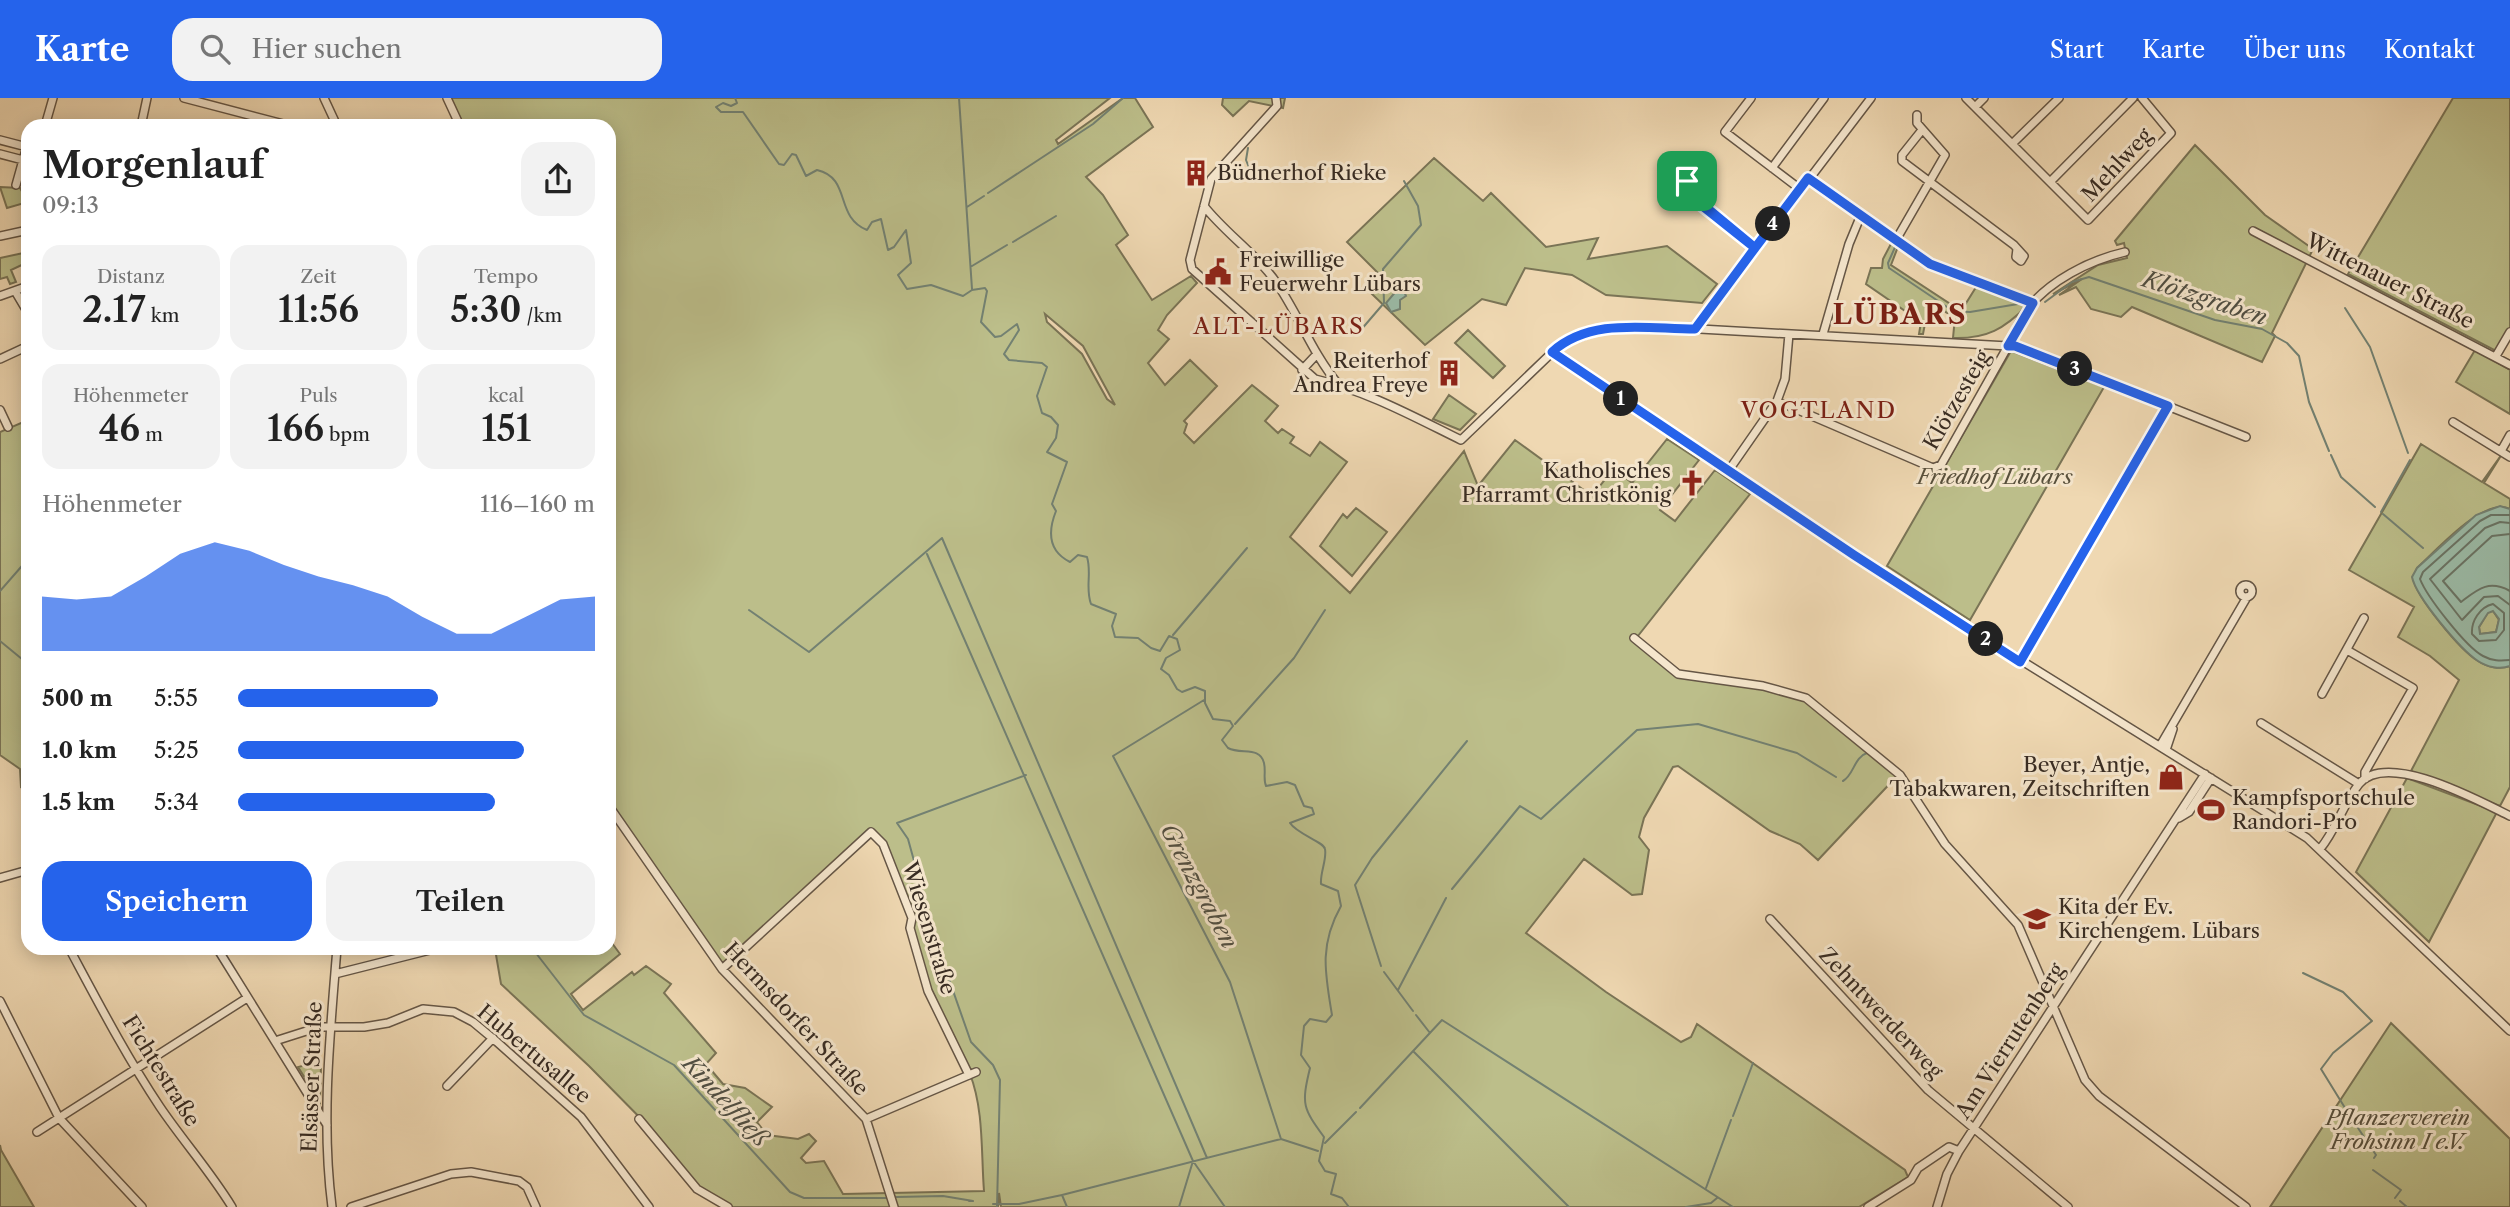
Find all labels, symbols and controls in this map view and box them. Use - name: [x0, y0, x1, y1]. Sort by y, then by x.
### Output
- search box: [172, 18, 662, 81]
- text: Karte: [35, 29, 130, 70]
- icon: search: [196, 30, 234, 68]
- text: Hier suchen: [252, 33, 402, 65]
- text: Start: [2050, 35, 2104, 64]
- text: Karte: [2142, 35, 2205, 64]
- text: Über uns: [2243, 35, 2346, 64]
- text: Kontakt: [2384, 35, 2475, 64]
- street label: Mehlweg: [2076, 122, 2158, 207]
- text: Morgenlauf: [42, 141, 265, 188]
- button: share: [521, 142, 595, 216]
- pin: [1657, 151, 1717, 211]
- building icon: Büdnerhof Rieke: [1181, 158, 1211, 188]
- place label: Büdnerhof Rieke: [1217, 160, 1386, 185]
- icon: arrive: [1668, 162, 1706, 200]
- text: 09:13: [42, 191, 99, 219]
- pin: 4: [1756, 206, 1790, 242]
- text: 4: [1767, 212, 1778, 235]
- street label: Wittenauer Straße: [2301, 227, 2478, 334]
- place label: Freiwillige Feuerwehr Lübars: [1239, 247, 1421, 296]
- public building icon: Freiwillige Feuerwehr Lübars: [1203, 257, 1233, 287]
- water label: Klötzgraben: [2137, 264, 2271, 331]
- text: Distanz: [97, 265, 165, 288]
- text: Zeit: [300, 265, 336, 288]
- text: Tempo: [474, 265, 538, 288]
- text: 2.17: [82, 288, 146, 331]
- text: 11:56: [278, 288, 359, 331]
- text: 5:30: [450, 288, 522, 331]
- district label: LÜBARS: [1832, 297, 1968, 331]
- text: km: [146, 304, 179, 327]
- text: /km: [522, 304, 562, 327]
- district label: ALT-LÜBARS: [1192, 312, 1365, 340]
- street label: Klötzesteig: [1918, 345, 1996, 454]
- place label: Reiterhof Andrea Freye: [1292, 348, 1430, 397]
- pin: 3: [2058, 352, 2092, 386]
- text: 3: [2069, 357, 2080, 380]
- building icon: Reiterhof Andrea Freye: [1434, 358, 1464, 388]
- pin: 1: [1604, 382, 1638, 416]
- text: Höhenmeter: [73, 384, 189, 407]
- text: Puls: [299, 384, 338, 407]
- text: kcal: [488, 384, 524, 407]
- text: 1: [1616, 387, 1625, 410]
- district label: VOGTLAND: [1740, 396, 1897, 424]
- text: 46: [99, 407, 140, 450]
- text: 166: [267, 407, 324, 450]
- text: 151: [481, 407, 531, 450]
- text: m: [140, 423, 163, 446]
- text: bpm: [324, 423, 370, 446]
- place label: Katholisches Pfarramt Christkönig: [1461, 458, 1672, 507]
- park label: Friedhof Lübars: [1915, 464, 2073, 489]
- church icon: Katholisches Pfarramt Christkönig: [1677, 468, 1707, 498]
- text: Höhenmeter: [42, 490, 182, 518]
- text: 116–160 m: [480, 490, 595, 518]
- pin: 2: [1968, 622, 2004, 656]
- text: 2: [1980, 627, 1991, 650]
- text: 500 m: [42, 684, 113, 712]
- text: 5:55: [154, 684, 198, 712]
- text: 1.0 km: [42, 736, 117, 764]
- text: 5:25: [154, 736, 199, 764]
- place label: Beyer, Antje, Tabakwaren, Zeitschriften: [1890, 752, 2150, 801]
- shop icon: Beyer, Antje, Tabakwaren, Zeitschriften: [2156, 762, 2186, 792]
- place label: Kampfsportschule Randori-Pro: [2232, 785, 2415, 834]
- text: 1.5 km: [42, 788, 115, 816]
- text: 5:34: [154, 788, 199, 816]
- sports icon: Kampfsportschule Randori-Pro: [2196, 795, 2226, 825]
- water label: Grenzgraben: [1154, 819, 1244, 953]
- street label: Wiesenstraße: [897, 857, 962, 997]
- button: Speichern: [42, 861, 312, 941]
- button: Teilen: [326, 861, 595, 941]
- place label: Kita der Ev. Kirchengem. Lübars: [2058, 894, 2260, 943]
- school or university icon: Kita der Ev. Kirchengem. Lübars: [2022, 904, 2052, 934]
- street label: Hermsdorfer Straße: [719, 937, 874, 1101]
- street label: Zehntwerderweg: [1814, 942, 1949, 1084]
- street label: Am Vierrutenberg: [1949, 957, 2070, 1124]
- street label: Hubertusallee: [472, 999, 596, 1108]
- street label: Elsässer Straße: [296, 1001, 327, 1153]
- street label: Fichtestraße: [117, 1011, 205, 1131]
- water label: Kindelfließ: [676, 1048, 775, 1152]
- park label: Pflanzerverein Frohsinn I e.V.: [2324, 1105, 2470, 1154]

